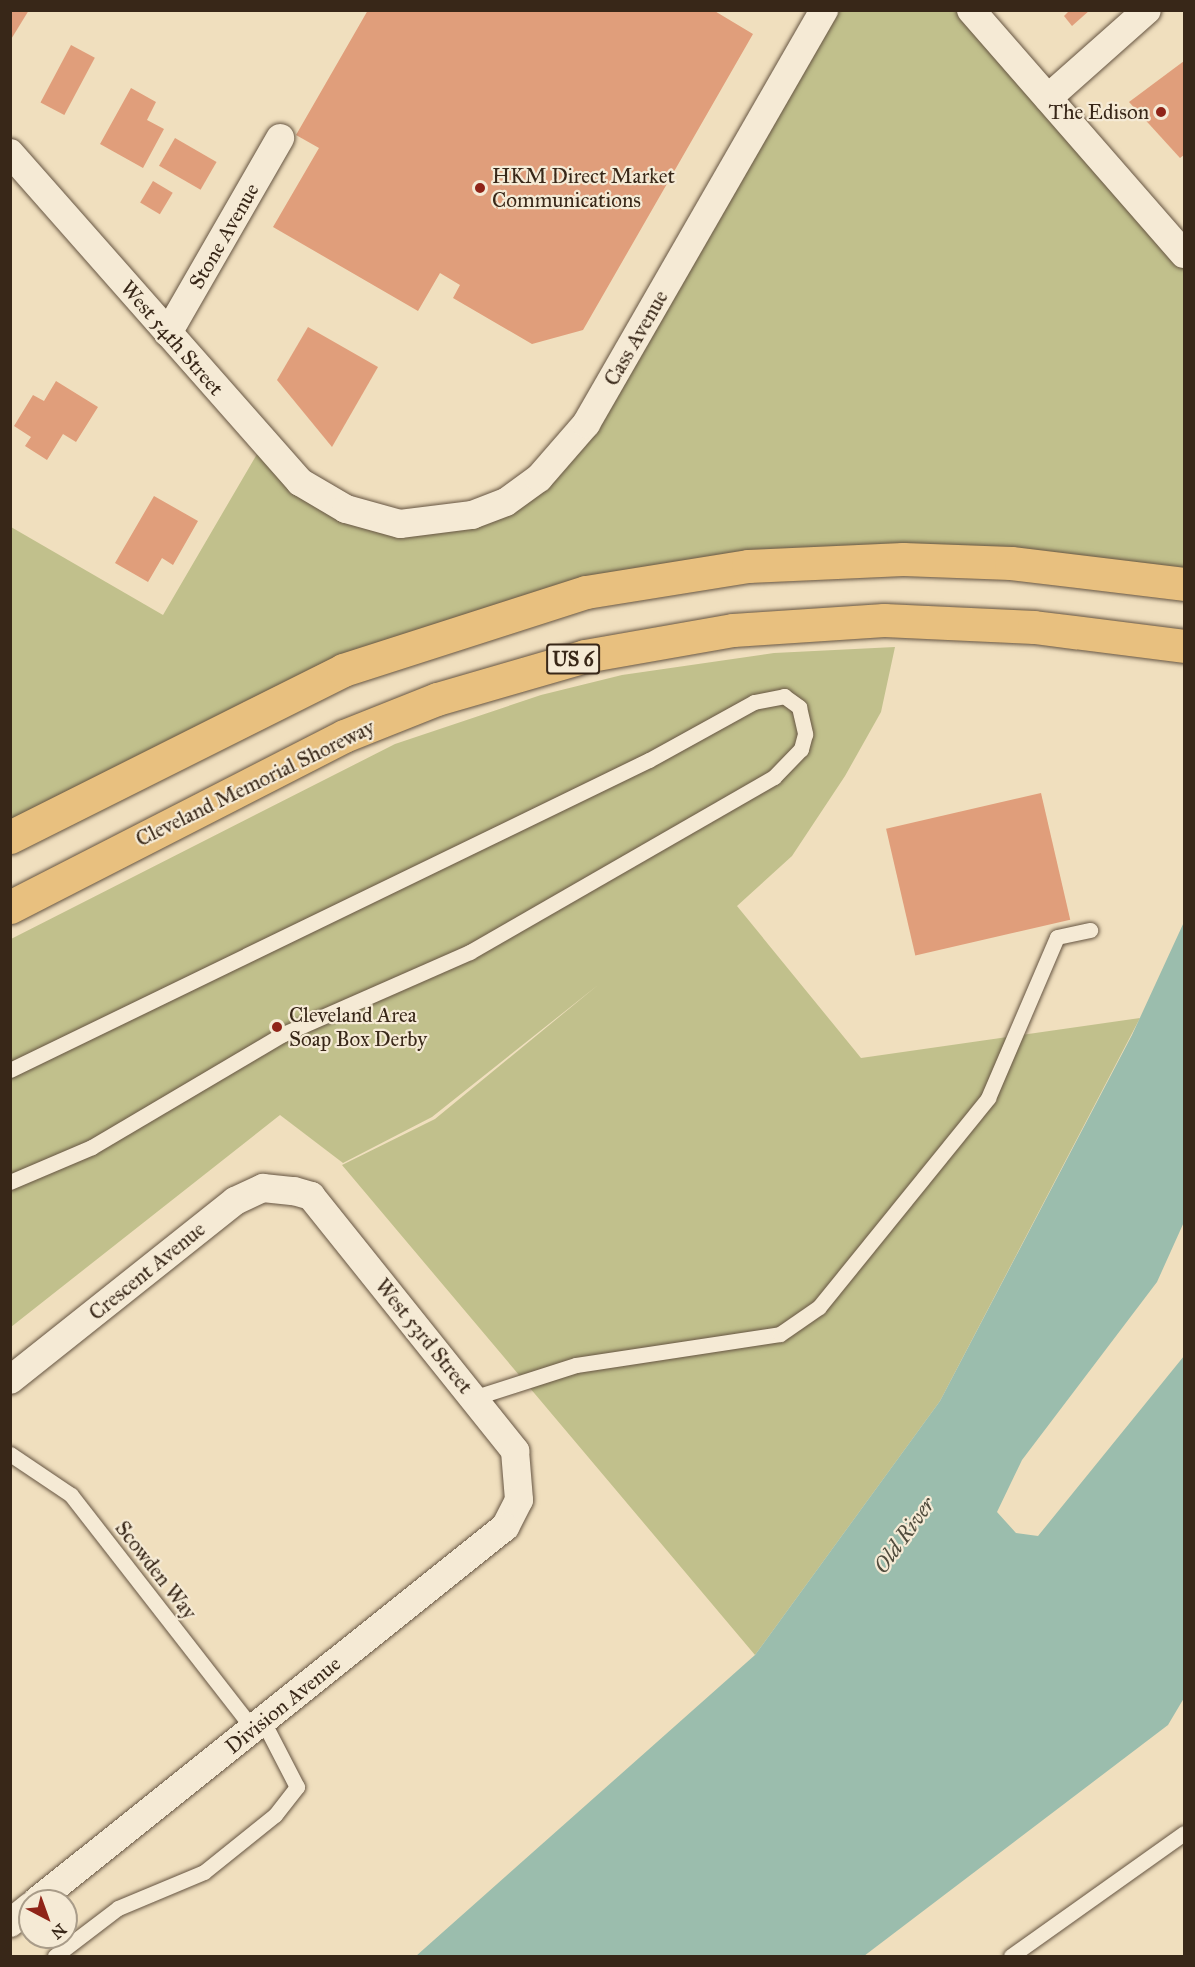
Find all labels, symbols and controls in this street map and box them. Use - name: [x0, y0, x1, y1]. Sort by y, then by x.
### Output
- place label: The Edison: [1049, 99, 1149, 125]
- marker: The Edison: [1154, 105, 1168, 119]
- place label: HKM Direct Market Communications: [492, 163, 675, 213]
- street label: Stone Avenue: [184, 179, 264, 293]
- marker: HKM Direct Market Communications: [473, 181, 487, 195]
- street label: West 54th Street: [115, 275, 229, 401]
- street label: Cass Avenue: [599, 286, 673, 390]
- road number: US 6: [546, 642, 600, 676]
- street label: Cleveland Memorial Shoreway: [132, 714, 378, 852]
- place label: Cleveland Area Soap Box Derby: [289, 1002, 427, 1052]
- marker: Cleveland Area Soap Box Derby: [270, 1020, 284, 1034]
- street label: Crescent Avenue: [84, 1216, 210, 1326]
- street label: West 53rd Street: [370, 1273, 478, 1399]
- water label: Old River: [868, 1492, 940, 1578]
- street label: Scowden Way: [110, 1516, 202, 1624]
- street label: Division Avenue: [220, 1651, 346, 1759]
- north arrow: [18, 1889, 78, 1949]
- text: N: [47, 1920, 70, 1943]

